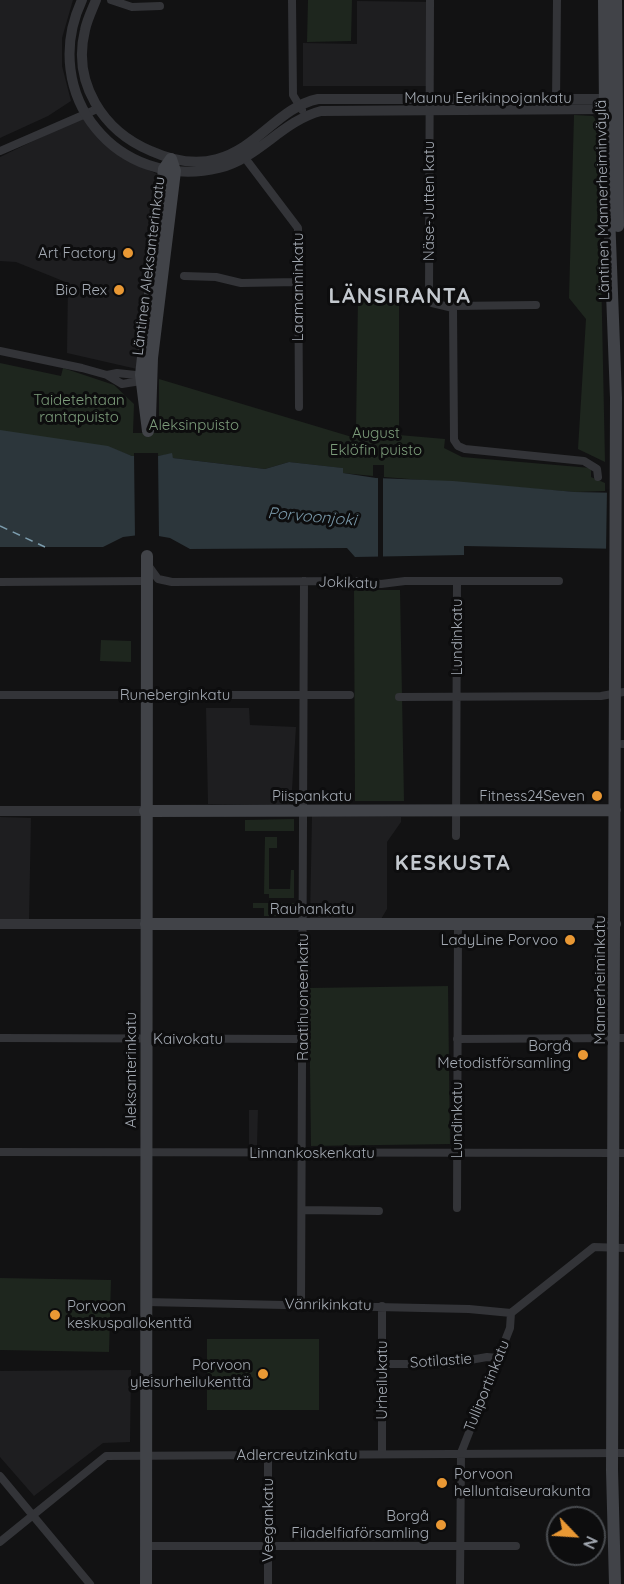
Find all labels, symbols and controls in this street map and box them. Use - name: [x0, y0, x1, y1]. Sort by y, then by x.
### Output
- street label: Maunu Eerikinpojankatu: [404, 89, 572, 107]
- street label: Läntinen Mannerheiminväylä: [592, 99, 614, 301]
- street label: Näse-Jutten katu: [420, 141, 438, 261]
- street label: Läntinen Aleksanterinkatu: [129, 176, 169, 356]
- street label: Laamanninkatu: [289, 233, 307, 341]
- place label: Art Factory: [38, 244, 116, 262]
- marker: Art Factory: [121, 246, 135, 260]
- place label: Bio Rex: [55, 281, 107, 299]
- marker: Bio Rex: [112, 283, 126, 297]
- district label: LÄNSIRANTA: [329, 284, 471, 310]
- park label: Taidetehtaan rantapuisto: [33, 391, 125, 426]
- park label: Aleksinpuisto: [149, 416, 239, 434]
- park label: August Eklöfin puisto: [330, 424, 422, 459]
- water label: Porvoonjoki: [267, 504, 357, 530]
- street label: Jokikatu: [318, 573, 378, 593]
- street label: Lundinkatu: [448, 599, 466, 675]
- street label: Runeberginkatu: [120, 686, 230, 704]
- street label: Piispankatu: [272, 787, 352, 805]
- place label: Fitness24Seven: [479, 787, 585, 805]
- marker: Fitness24Seven: [590, 789, 604, 803]
- district label: KESKUSTA: [395, 851, 511, 877]
- street label: Rauhankatu: [270, 900, 354, 918]
- street label: Mannerheiminkatu: [591, 915, 609, 1045]
- place label: LadyLine Porvoo: [441, 931, 558, 949]
- street label: Raatihuoneenkatu: [294, 933, 312, 1061]
- marker: LadyLine Porvoo: [563, 933, 577, 947]
- street label: Aleksanterinkatu: [122, 1012, 140, 1128]
- street label: Kaivokatu: [153, 1030, 223, 1048]
- place label: Borgå Metodistförsamling: [437, 1037, 571, 1072]
- marker: Borgå Metodistförsamling: [576, 1048, 590, 1062]
- street label: Lundinkatu: [448, 1082, 466, 1158]
- street label: Linnankoskenkatu: [249, 1144, 375, 1162]
- street label: Vänrikinkatu: [284, 1295, 372, 1315]
- place label: Porvoon keskuspallokenttä: [67, 1297, 192, 1332]
- marker: Porvoon keskuspallokenttä: [48, 1308, 62, 1322]
- street label: Tulliportinkatu: [460, 1337, 514, 1435]
- street label: Urheilukatu: [373, 1340, 391, 1420]
- street label: Sotilastie: [409, 1350, 473, 1372]
- place label: Porvoon yleisurheilukenttä: [130, 1356, 251, 1391]
- marker: Porvoon yleisurheilukenttä: [256, 1367, 270, 1381]
- street label: Adlercreutzinkatu: [236, 1446, 358, 1464]
- place label: Porvoon helluntaiseurakunta: [454, 1465, 590, 1500]
- marker: Porvoon helluntaiseurakunta: [435, 1476, 449, 1490]
- street label: Veegankatu: [259, 1478, 277, 1562]
- north arrow: [546, 1506, 606, 1566]
- place label: Borgå Filadelfiaförsamling: [291, 1507, 429, 1542]
- marker: Borgå Filadelfiaförsamling: [434, 1518, 448, 1532]
- text: N: [579, 1533, 602, 1552]

